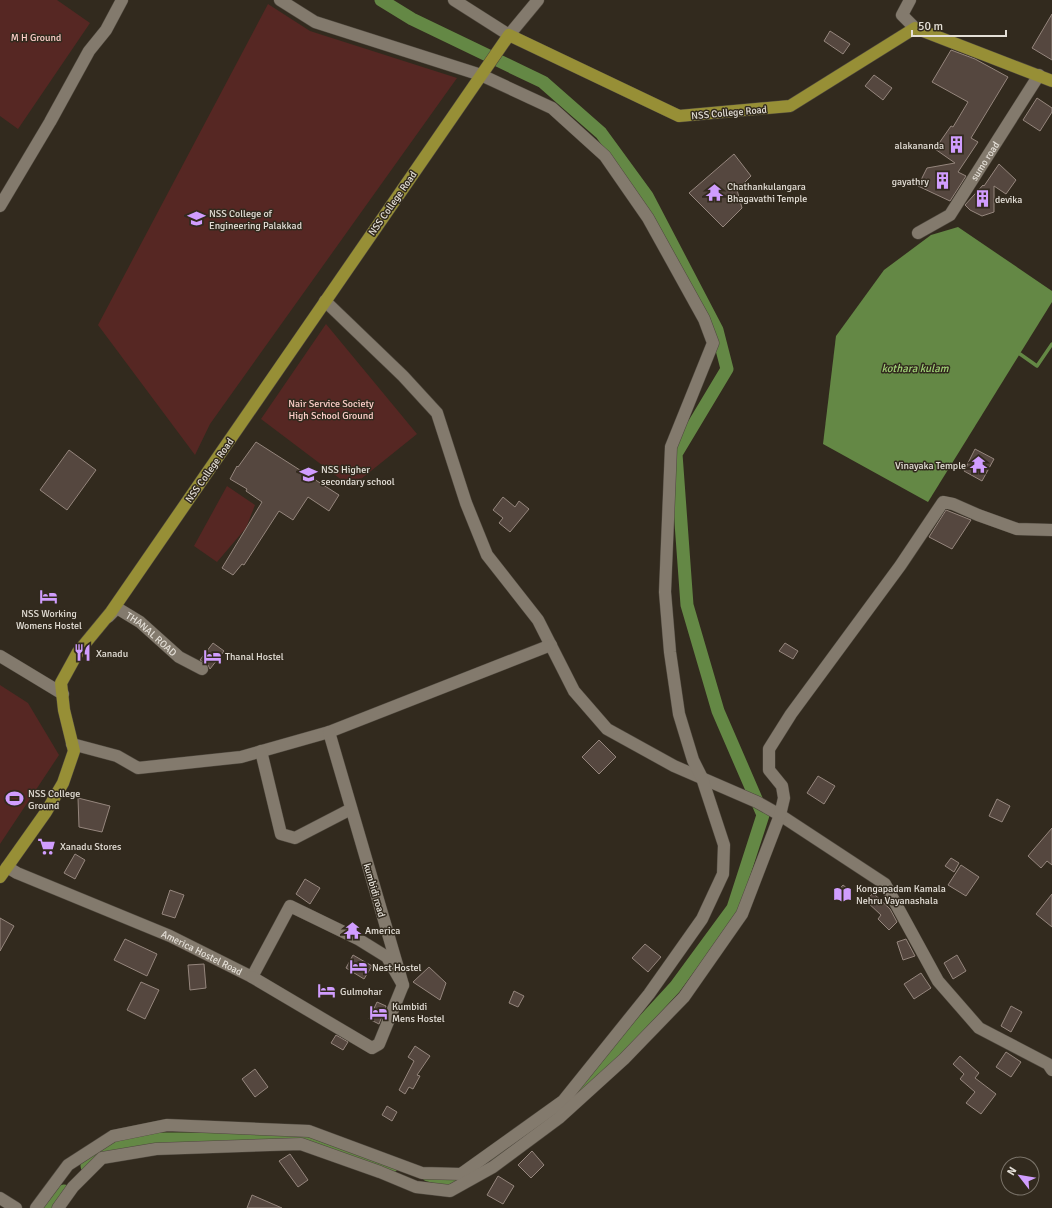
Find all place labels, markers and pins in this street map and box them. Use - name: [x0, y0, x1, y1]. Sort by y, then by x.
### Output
- building icon: alakananda: [947, 135, 967, 155]
- place label: alakananda: [894, 140, 944, 152]
- building icon: gayathry: [932, 171, 952, 191]
- place label: gayathry: [892, 176, 929, 188]
- place label: Chathankulangara Bhagavathi Temple: [727, 181, 807, 205]
- temple icon: Chathankulangara Bhagavathi Temple: [704, 182, 724, 202]
- building icon: devika: [972, 189, 992, 209]
- place label: devika: [995, 194, 1022, 206]
- place label: NSS College of Engineering Palakkad: [209, 208, 302, 232]
- school or university icon: NSS College of Engineering Palakkad: [186, 209, 206, 229]
- temple icon: Vinayaka Temple: [969, 455, 989, 475]
- place label: Vinayaka Temple: [895, 460, 966, 472]
- place label: NSS Higher secondary school: [321, 464, 395, 488]
- school or university icon: NSS Higher secondary school: [298, 465, 318, 485]
- hotel icon: NSS Working Womens Hostel: [39, 586, 59, 606]
- place label: NSS Working Womens Hostel: [16, 608, 82, 632]
- restaurant icon: Xanadu: [73, 643, 93, 663]
- hotel icon: Thanal Hostel: [202, 646, 222, 666]
- place label: Xanadu: [96, 648, 128, 660]
- place label: Thanal Hostel: [225, 651, 284, 663]
- place label: NSS College Ground: [28, 788, 80, 812]
- sports icon: NSS College Ground: [5, 789, 25, 809]
- supermarket icon: Xanadu Stores: [37, 836, 57, 856]
- place label: Xanadu Stores: [60, 841, 122, 853]
- place label: Kongapadam Kamala Nehru Vayanashala: [856, 883, 946, 907]
- library icon: Kongapadam Kamala Nehru Vayanashala: [833, 884, 853, 904]
- temple icon: America: [342, 920, 362, 940]
- place label: America: [365, 925, 400, 937]
- hotel icon: Nest Hostel: [349, 957, 369, 977]
- place label: Nest Hostel: [372, 962, 422, 974]
- hotel icon: Gulmohar: [317, 981, 337, 1001]
- place label: Gulmohar: [340, 986, 383, 998]
- place label: Kumbidi Mens Hostel: [392, 1001, 445, 1025]
- hotel icon: Kumbidi Mens Hostel: [369, 1002, 389, 1022]

